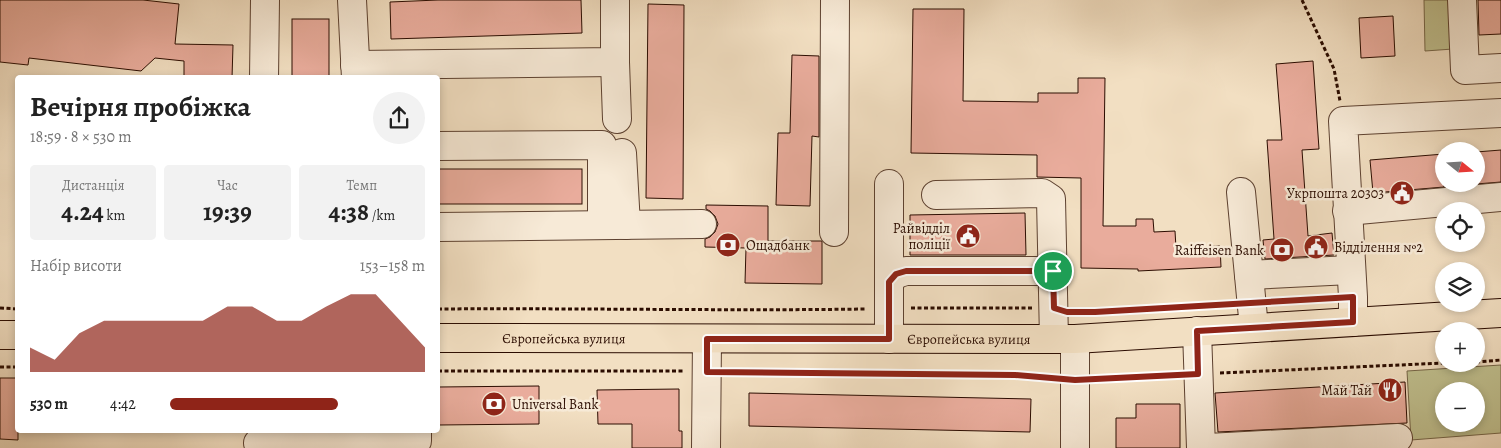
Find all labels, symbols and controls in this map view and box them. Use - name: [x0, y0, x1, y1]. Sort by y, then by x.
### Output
- text: Вечірня пробіжка: [30, 88, 251, 126]
- button: share: [373, 92, 425, 144]
- text: 18:59 · 8 × 530 m: [30, 126, 131, 148]
- north arrow: [1435, 142, 1485, 192]
- map controls: [1435, 142, 1485, 432]
- text: Дистанція: [62, 176, 124, 195]
- text: Час: [217, 176, 238, 195]
- text: Темп: [347, 176, 377, 195]
- public building icon: Укрпошта 20303: [1389, 180, 1415, 206]
- place label: Укрпошта 20303: [1287, 184, 1384, 203]
- text: 4.24: [61, 195, 104, 229]
- text: 19:39: [203, 195, 252, 229]
- text: 4:38: [329, 195, 369, 229]
- button: locate: [1435, 202, 1485, 252]
- text: km: [104, 206, 125, 225]
- text: /km: [369, 206, 395, 225]
- place label: Райвідділ поліції: [893, 219, 950, 254]
- public building icon: Райвідділ поліції: [955, 223, 981, 249]
- bank icon: Ощадбанк: [715, 232, 741, 258]
- public building icon: Відділення №2: [1303, 234, 1329, 260]
- place label: Ощадбанк: [746, 236, 810, 255]
- bank icon: Raiffeisen Bank: [1269, 237, 1295, 263]
- place label: Відділення №2: [1334, 238, 1423, 257]
- place label: Raiffeisen Bank: [1175, 241, 1264, 260]
- pin: [1032, 250, 1074, 292]
- text: Набір висоти: [30, 255, 122, 277]
- text: 153–158 m: [360, 255, 425, 277]
- icon: arrive: [1039, 257, 1067, 285]
- button: layers: [1435, 262, 1485, 312]
- button: +: [1435, 322, 1485, 372]
- street label: Європейська вулиця: [502, 329, 626, 348]
- street label: Європейська вулиця: [907, 329, 1031, 348]
- restaurant icon: Май Тай: [1377, 377, 1403, 403]
- place label: Май Тай: [1321, 381, 1372, 400]
- button: −: [1435, 382, 1485, 432]
- bank icon: Universal Bank: [481, 391, 507, 417]
- text: 530 m: [30, 393, 68, 415]
- text: 4:42: [110, 393, 136, 415]
- place label: Universal Bank: [512, 395, 598, 414]

